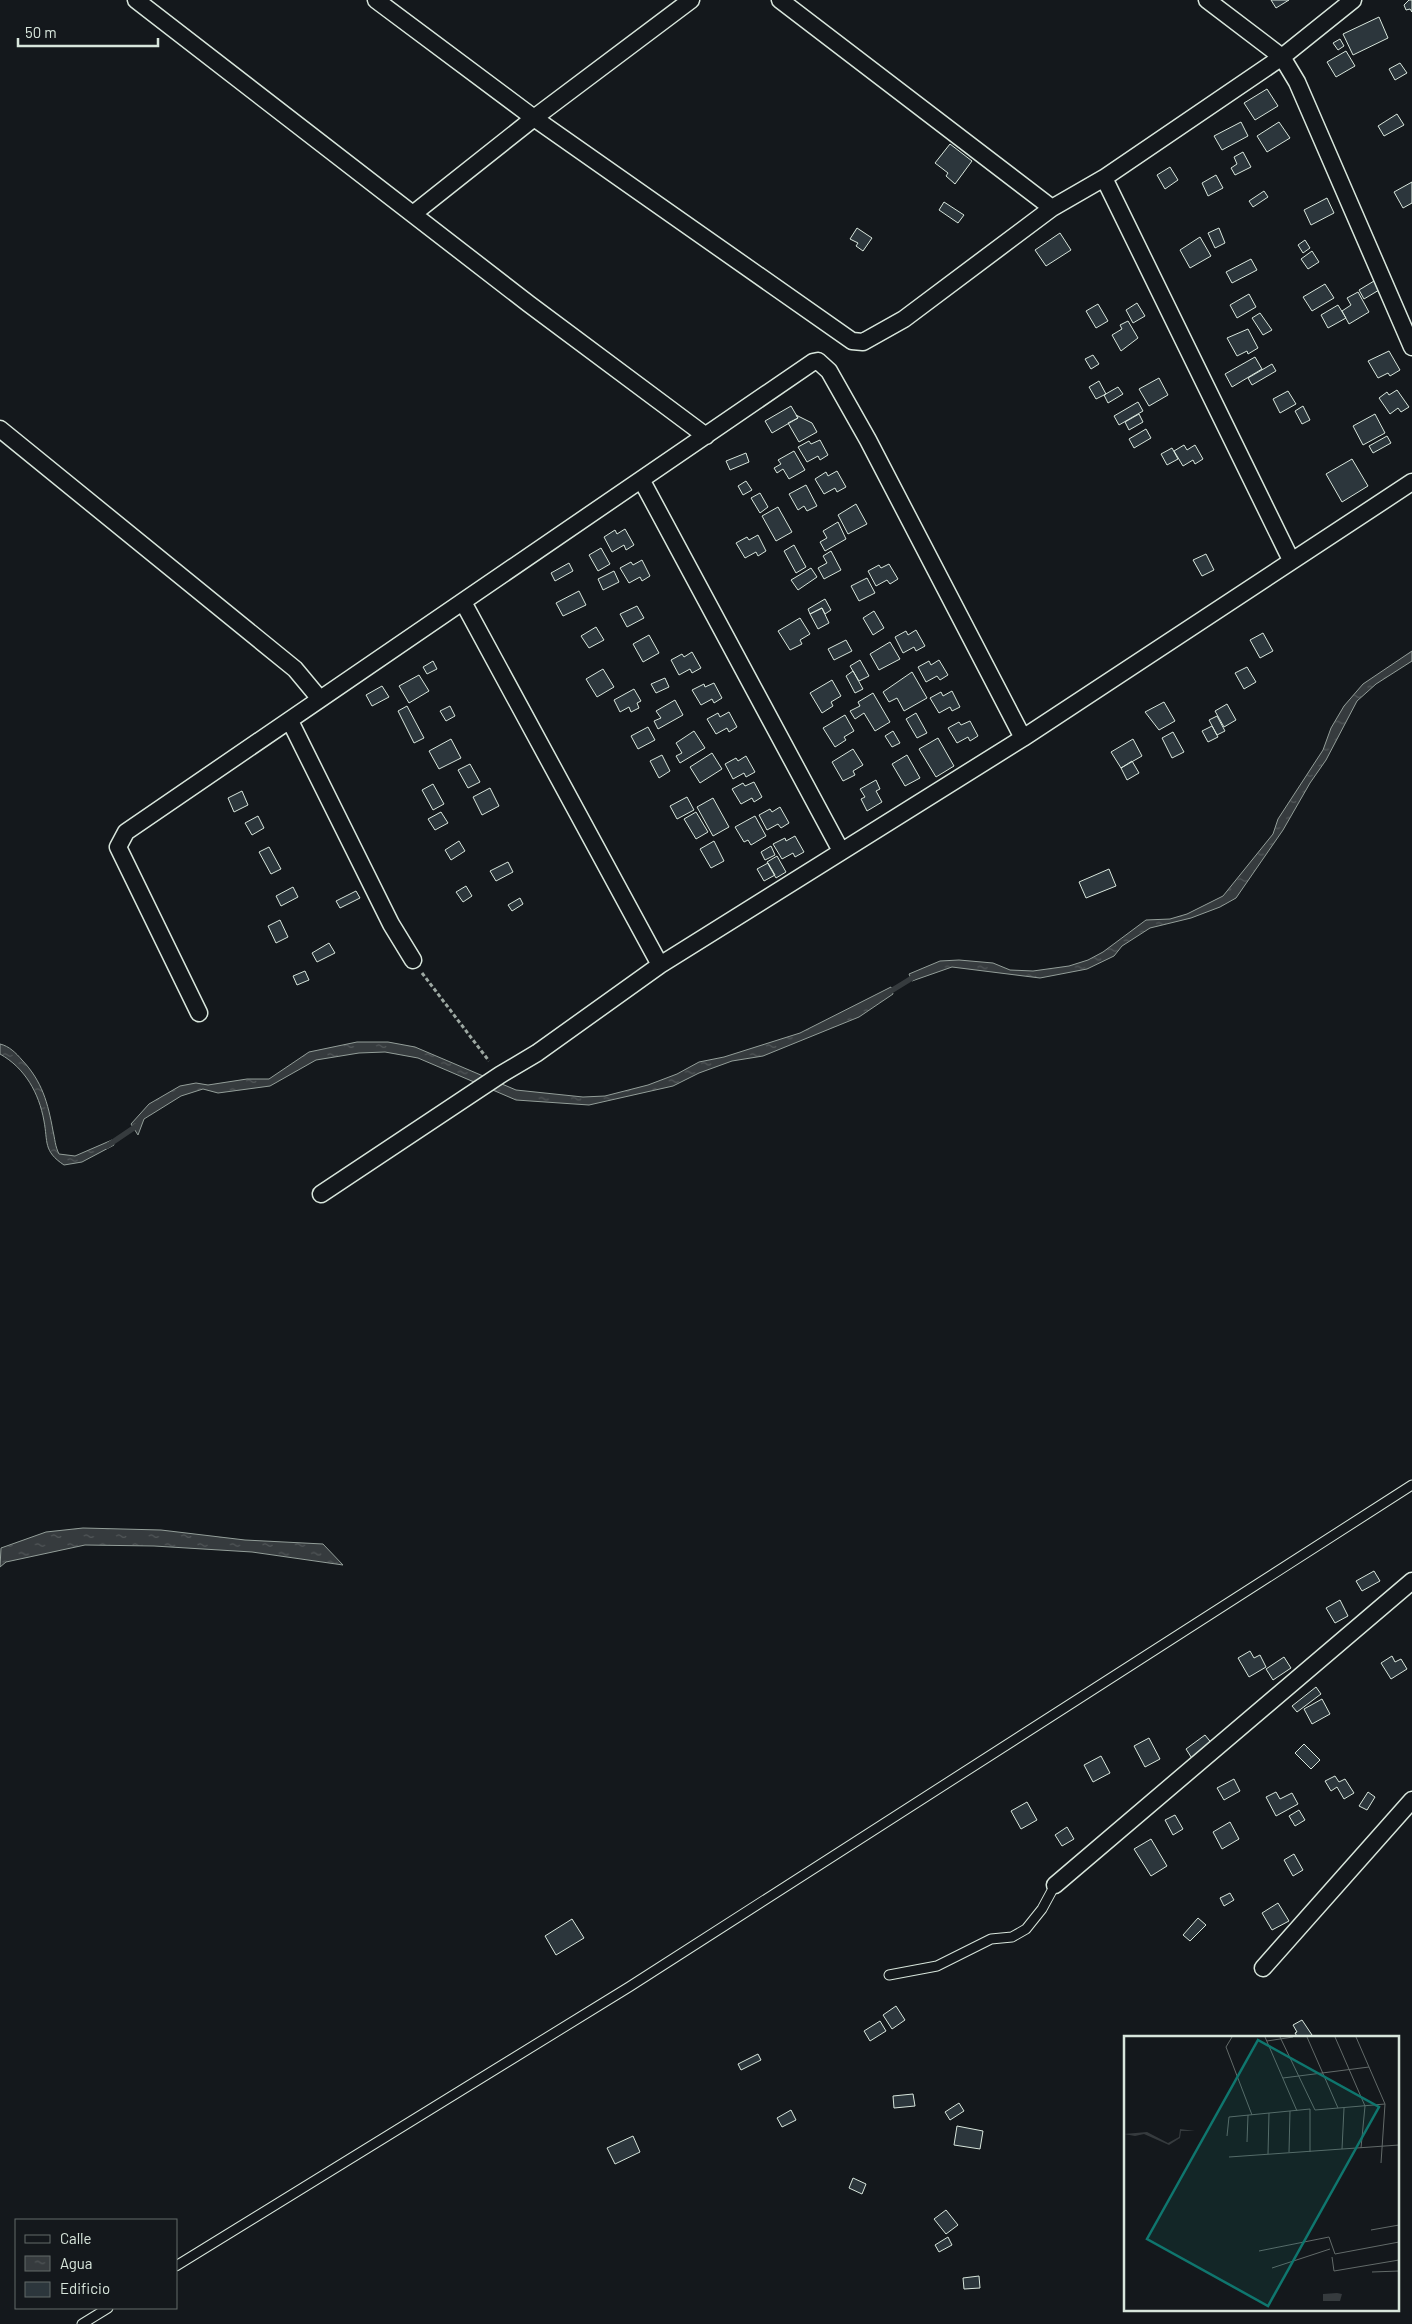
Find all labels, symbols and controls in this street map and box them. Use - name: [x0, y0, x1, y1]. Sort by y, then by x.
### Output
- scale bar: [18, 15, 158, 47]
- text: 50 m: [25, 23, 57, 41]
- inset map: [1124, 2036, 1400, 2312]
- legend: [15, 2219, 178, 2309]
- text: Calle: [60, 2229, 92, 2247]
- text: Agua: [60, 2254, 93, 2272]
- text: Edificio: [60, 2279, 110, 2297]

